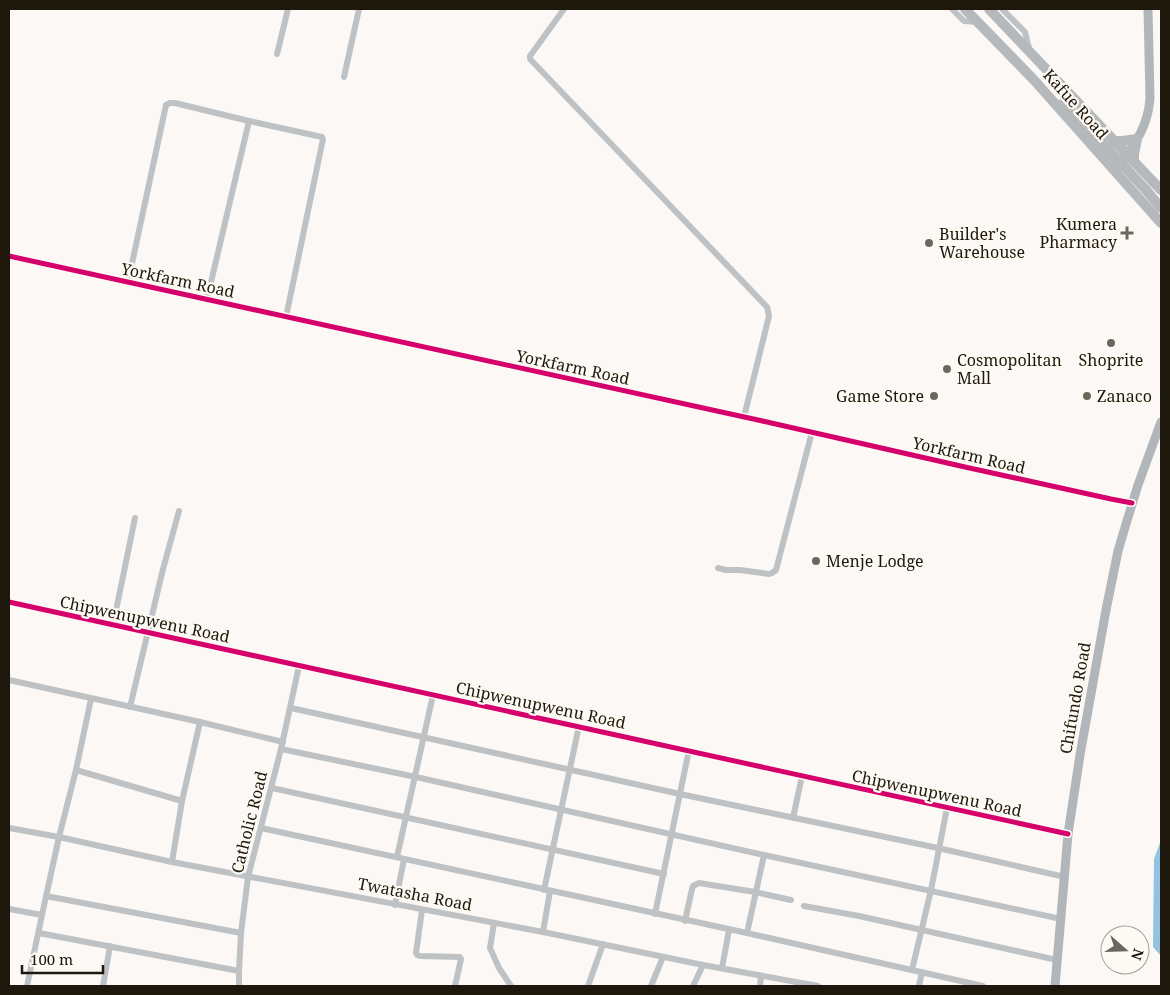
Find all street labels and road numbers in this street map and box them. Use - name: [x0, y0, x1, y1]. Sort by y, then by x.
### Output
- street label: Kafue Road: [1039, 64, 1114, 144]
- street label: Yorkfarm Road: [118, 257, 237, 303]
- street label: Yorkfarm Road: [513, 344, 632, 390]
- street label: Yorkfarm Road: [909, 431, 1028, 479]
- street label: Chipwenupwenu Road: [58, 590, 232, 648]
- street label: Chifundo Road: [1054, 640, 1096, 756]
- street label: Chipwenupwenu Road: [454, 676, 628, 734]
- street label: Chipwenupwenu Road: [850, 764, 1024, 822]
- street label: Catholic Road: [226, 768, 272, 875]
- street label: Twatasha Road: [356, 872, 474, 916]

